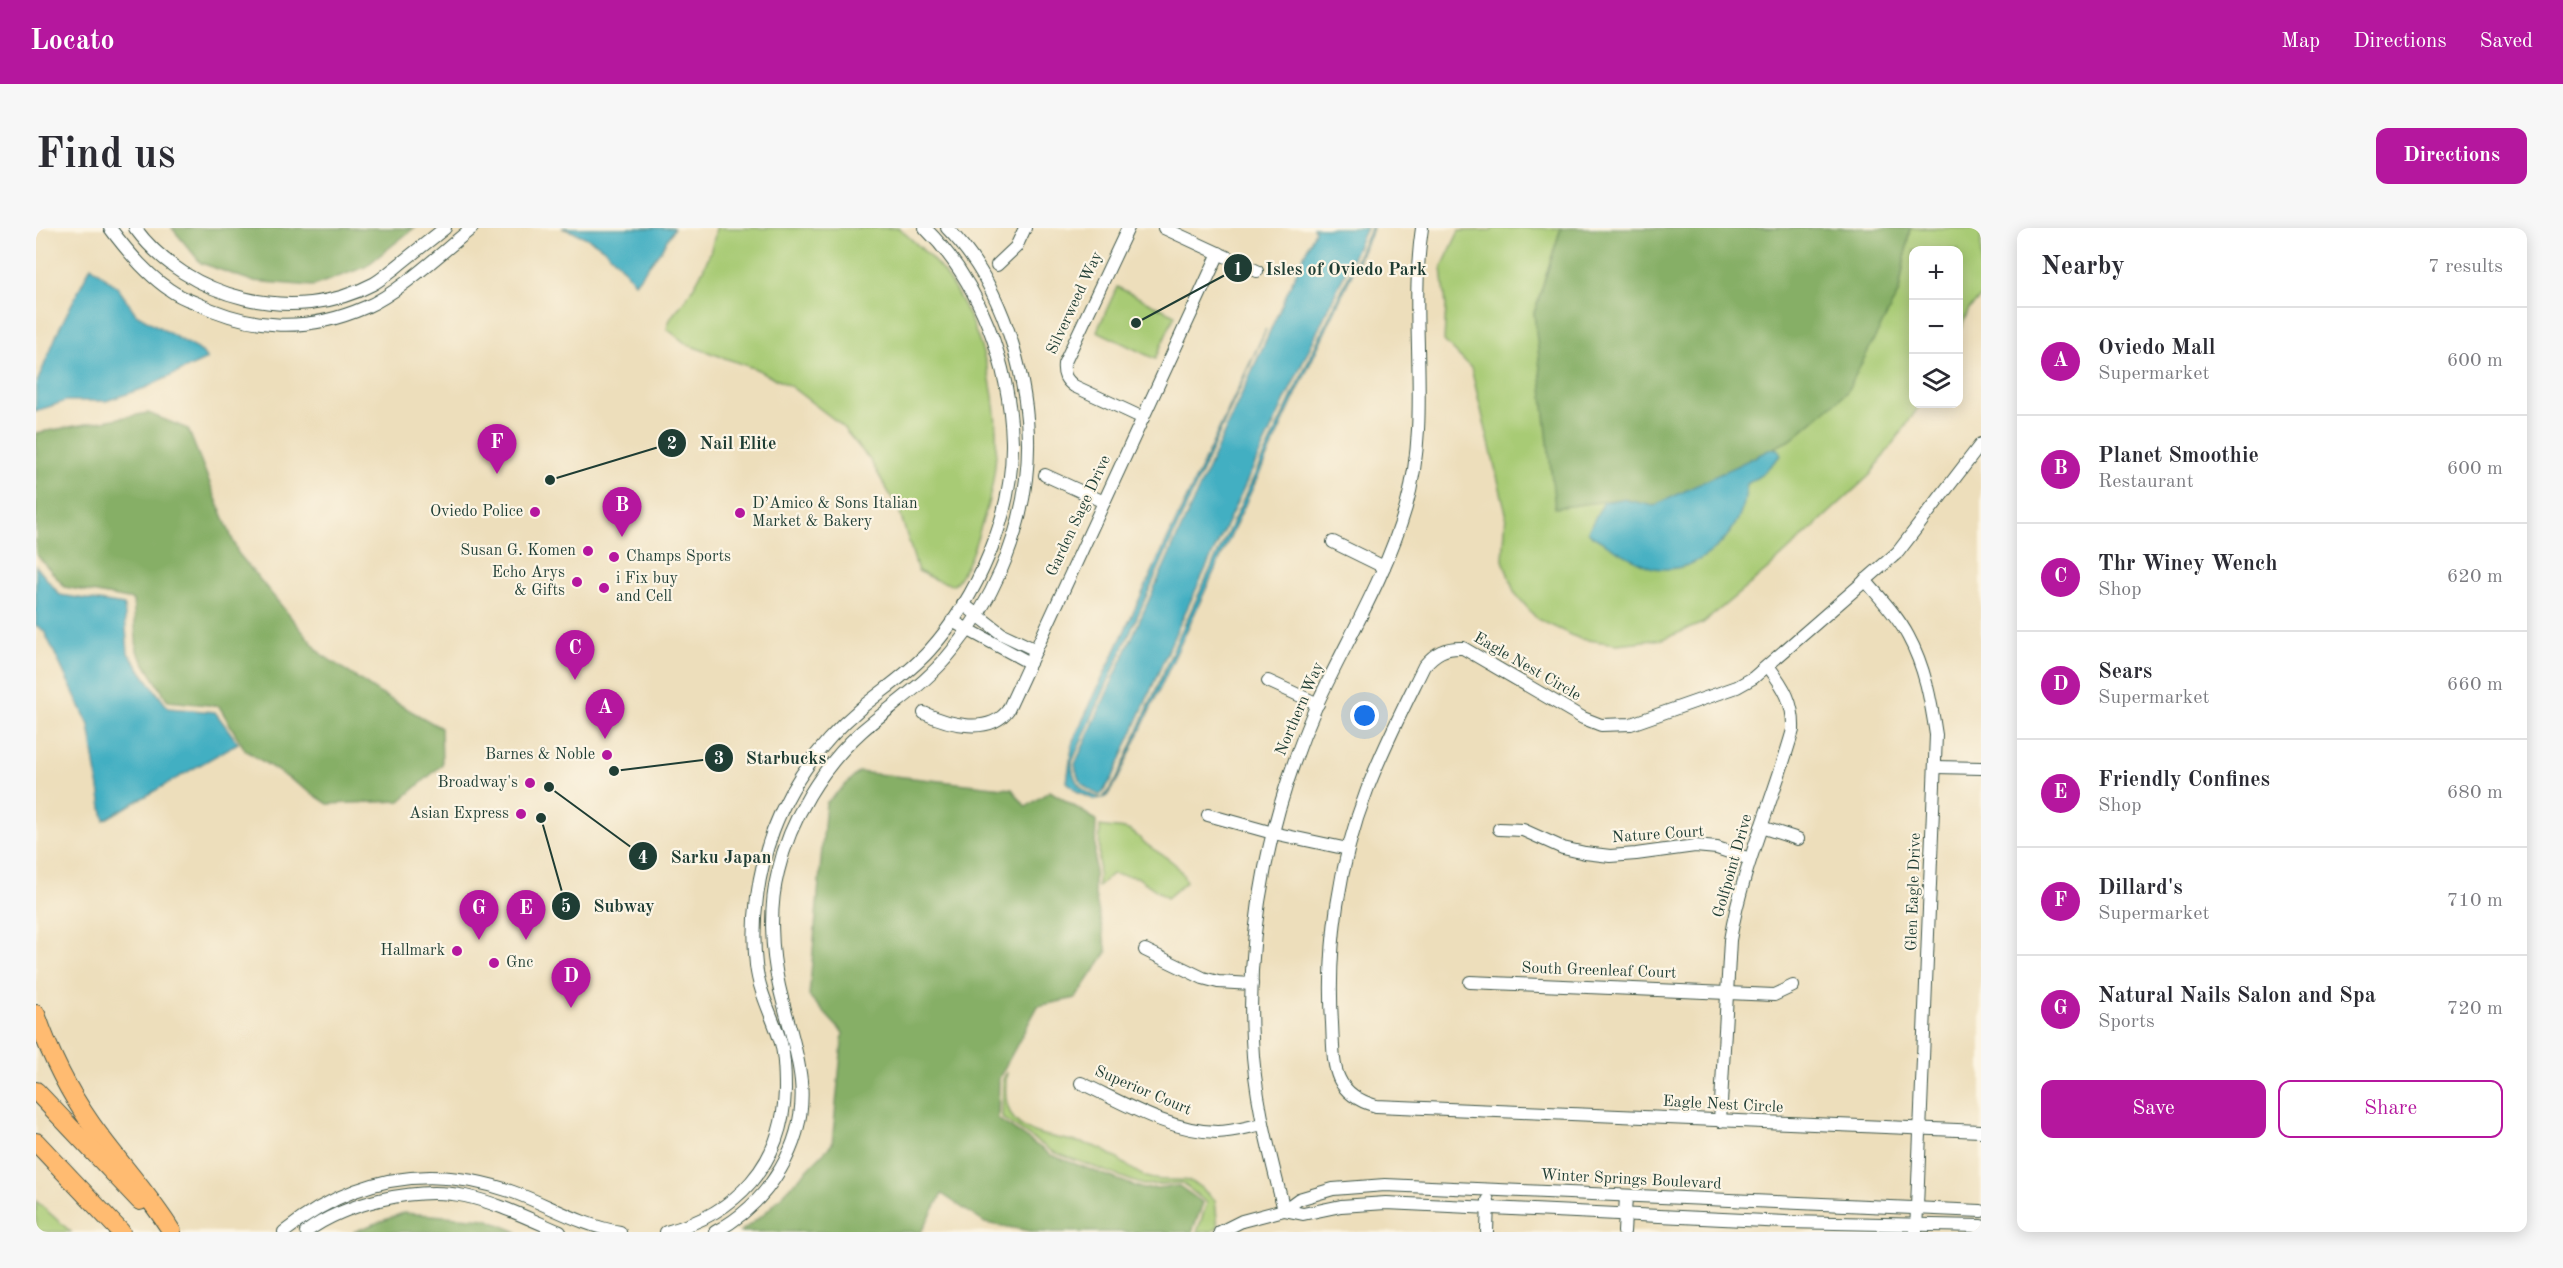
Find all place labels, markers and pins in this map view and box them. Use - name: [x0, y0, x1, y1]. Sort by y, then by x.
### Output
- callout: Isles of Oviedo Park: [1223, 250, 1439, 286]
- pin: F: [478, 424, 516, 474]
- callout: Nail Elite: [657, 425, 788, 461]
- pin: B: [602, 488, 642, 537]
- place label: D’Amico & Sons Italian Market & Bakery: [752, 496, 918, 530]
- place label: Oviedo Police: [430, 504, 523, 520]
- marker: Oviedo Police: [528, 505, 542, 519]
- marker: D’Amico & Sons Italian Market & Bakery: [733, 506, 747, 520]
- place label: Susan G. Komen: [460, 543, 576, 559]
- marker: Susan G. Komen: [581, 544, 595, 558]
- place label: Champs Sports: [626, 549, 731, 565]
- marker: Champs Sports: [607, 550, 621, 564]
- place label: Echo Arys & Gifts: [492, 565, 565, 599]
- place label: i Fix buy and Cell: [616, 571, 678, 605]
- marker: Echo Arys & Gifts: [570, 575, 584, 589]
- marker: i Fix buy and Cell: [597, 581, 611, 595]
- pin: C: [556, 630, 594, 680]
- pin: A: [586, 690, 624, 739]
- callout: Starbucks: [704, 740, 839, 776]
- place label: Barnes & Noble: [485, 747, 595, 763]
- marker: Barnes & Noble: [600, 748, 614, 762]
- place label: Broadway's: [437, 775, 518, 791]
- marker: Broadway's: [523, 776, 537, 790]
- place label: Asian Express: [409, 806, 509, 822]
- marker: Asian Express: [514, 807, 528, 821]
- callout: Sarku Japan: [628, 838, 783, 874]
- callout: Subway: [551, 888, 667, 924]
- pin: G: [460, 890, 498, 940]
- pin: E: [506, 890, 546, 940]
- place label: Hallmark: [380, 943, 445, 959]
- marker: Hallmark: [450, 944, 464, 958]
- place label: Gnc: [506, 955, 533, 971]
- marker: Gnc: [487, 956, 501, 970]
- pin: D: [552, 958, 590, 1008]

